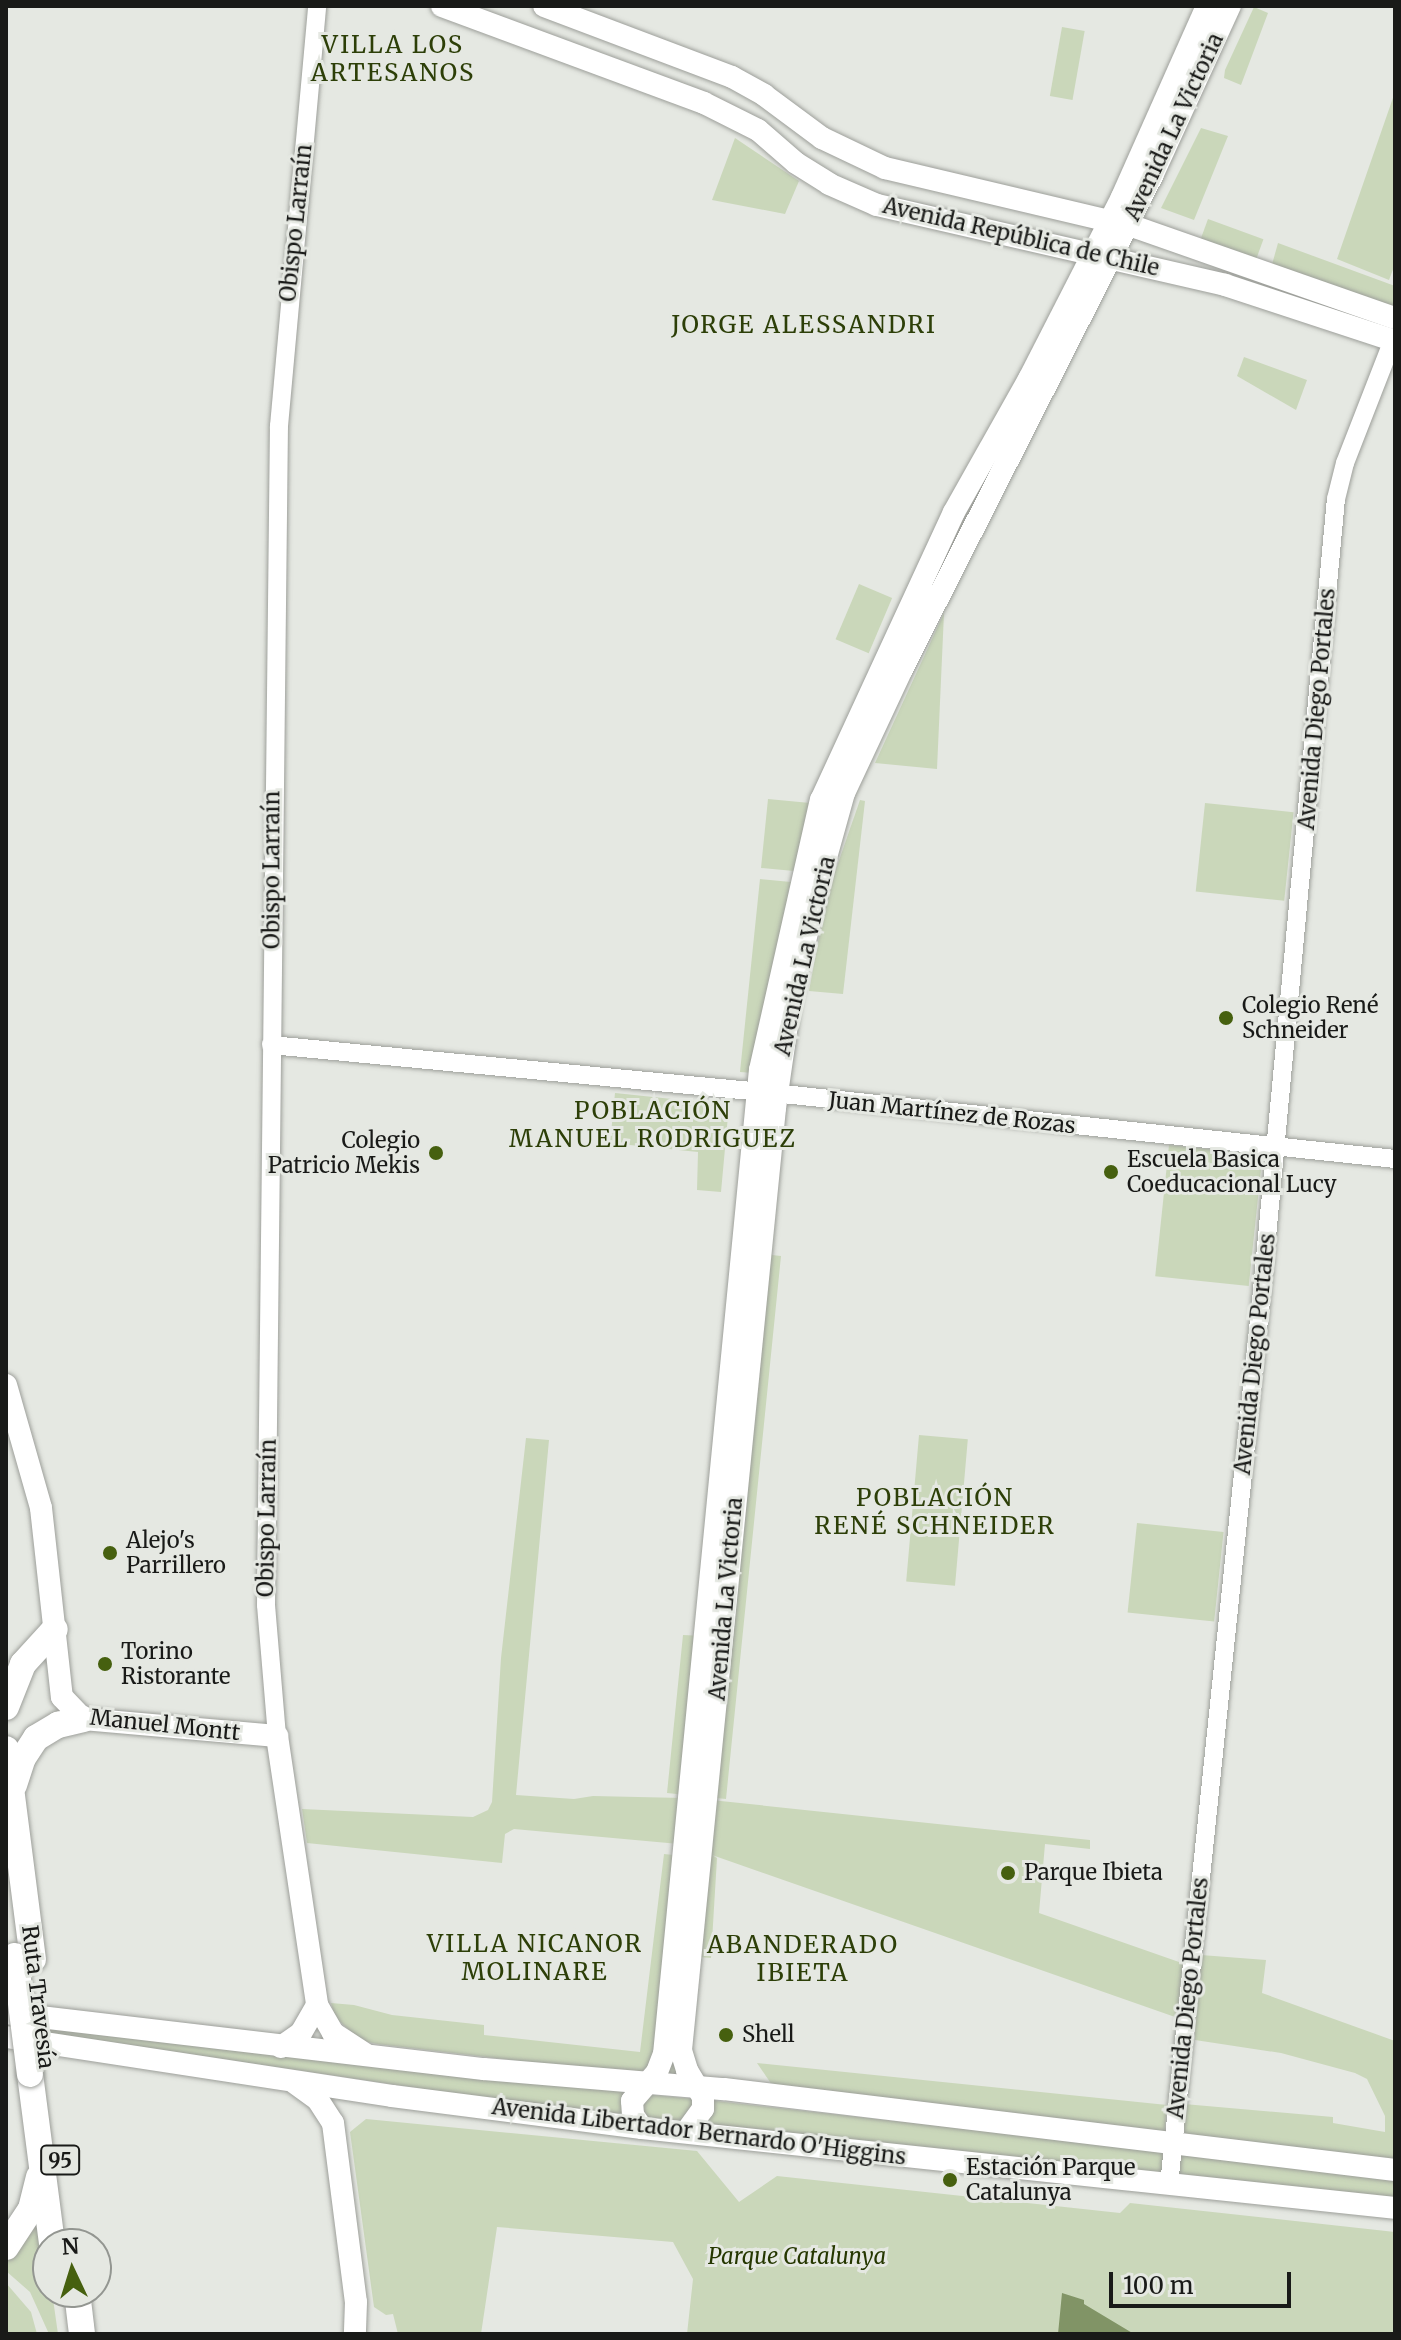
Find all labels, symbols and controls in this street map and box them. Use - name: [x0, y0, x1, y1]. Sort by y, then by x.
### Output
- street label: Avenida La Victoria: [1119, 29, 1229, 225]
- district label: VILLA LOS ARTESANOS: [311, 31, 475, 87]
- street label: Obispo Larraín: [275, 143, 317, 303]
- street label: Avenida República de Chile: [880, 192, 1162, 282]
- district label: JORGE ALESSANDRI: [671, 311, 937, 339]
- street label: Avenida Diego Portales: [1293, 587, 1341, 831]
- street label: Obispo Larraín: [259, 791, 285, 949]
- street label: Avenida La Victoria: [769, 854, 841, 1058]
- place label: Colegio René Schneider: [1242, 992, 1378, 1044]
- marker: Colegio René Schneider: [1217, 1009, 1235, 1027]
- street label: Juan Martínez de Rozas: [827, 1087, 1077, 1139]
- district label: POBLACIÓN MANUEL RODRIGUEZ: [509, 1097, 797, 1153]
- place label: Colegio Patricio Mekis: [268, 1127, 420, 1178]
- marker: Colegio Patricio Mekis: [427, 1144, 445, 1162]
- place label: Escuela Basica Coeducacional Lucy: [1127, 1146, 1337, 1198]
- marker: Escuela Basica Coeducacional Lucy: [1102, 1163, 1120, 1181]
- street label: Avenida Diego Portales: [1229, 1232, 1281, 1476]
- street label: Obispo Larraín: [252, 1439, 282, 1597]
- district label: POBLACIÓN RENÉ SCHNEIDER: [814, 1484, 1056, 1540]
- street label: Avenida La Victoria: [704, 1496, 748, 1702]
- place label: Alejo's Parrillero: [126, 1527, 226, 1578]
- marker: Alejo's Parrillero: [101, 1544, 119, 1562]
- place label: Torino Ristorante: [121, 1638, 230, 1690]
- marker: Torino Ristorante: [96, 1655, 114, 1673]
- street label: Manuel Montt: [89, 1704, 241, 1746]
- place label: Parque Ibieta: [1024, 1860, 1163, 1886]
- marker: Parque Ibieta: [999, 1864, 1017, 1882]
- street label: Avenida Diego Portales: [1162, 1876, 1214, 2120]
- street label: Ruta Travesía: [16, 1924, 60, 2070]
- district label: VILLA NICANOR MOLINARE: [427, 1930, 643, 1986]
- district label: ABANDERADO IBIETA: [707, 1931, 899, 1987]
- place label: Shell: [742, 2022, 795, 2048]
- marker: Shell: [717, 2026, 735, 2044]
- street label: Avenida Libertador Bernardo O'Higgins: [490, 2093, 908, 2171]
- road number: 95: [40, 2144, 80, 2176]
- place label: Estación Parque Catalunya: [966, 2154, 1135, 2206]
- marker: Estación Parque Catalunya: [941, 2171, 959, 2189]
- north arrow: [32, 2228, 112, 2308]
- text: N: [61, 2231, 80, 2261]
- park label: Parque Catalunya: [708, 2244, 886, 2270]
- scale bar: [1113, 2256, 1295, 2306]
- text: 100 m: [1123, 2270, 1193, 2301]

